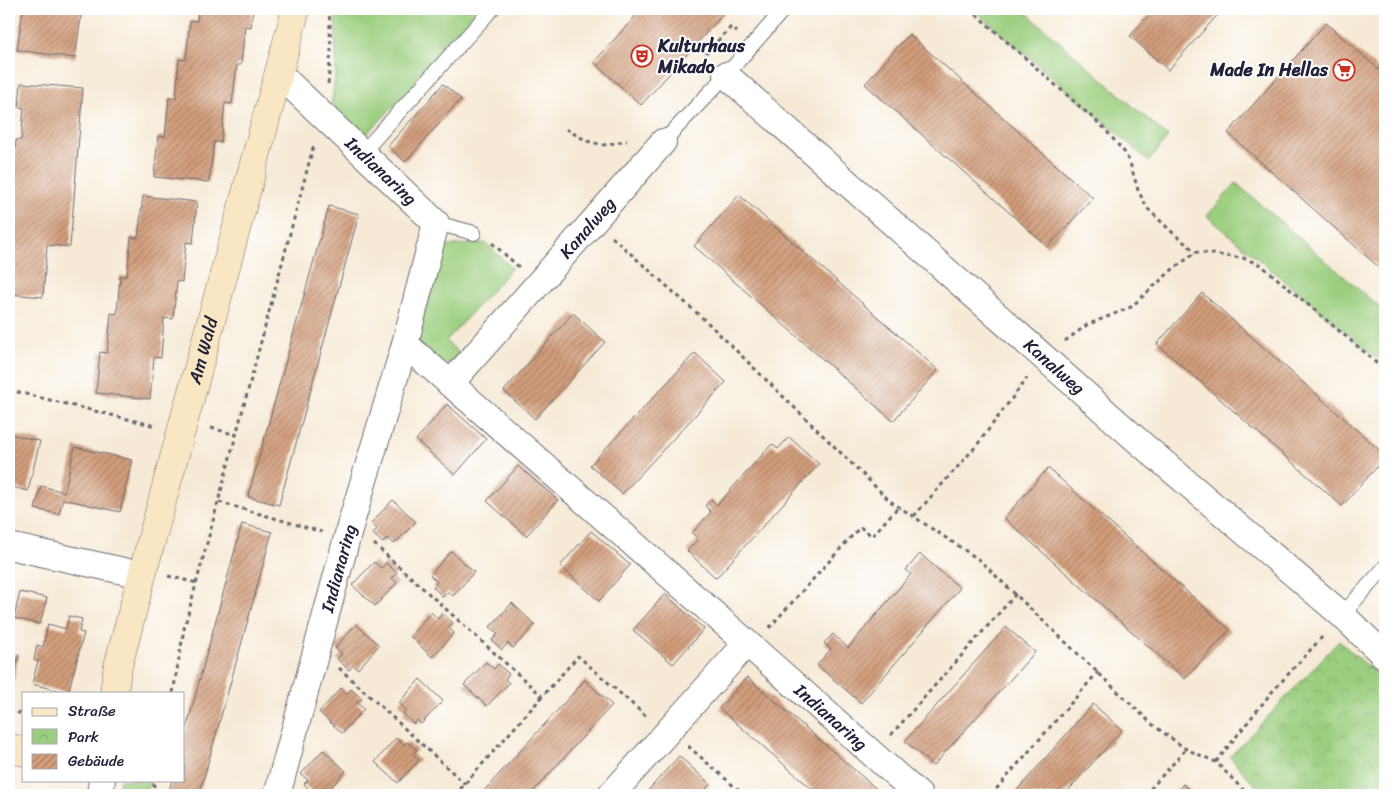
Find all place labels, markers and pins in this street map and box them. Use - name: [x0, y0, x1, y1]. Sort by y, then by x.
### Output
- place label: Kulturhaus Mikado: [657, 30, 746, 83]
- theatre icon: Kulturhaus Mikado: [630, 44, 654, 68]
- place label: Made In Hellas: [1209, 54, 1329, 86]
- supermarket icon: Made In Hellas: [1332, 58, 1356, 82]

